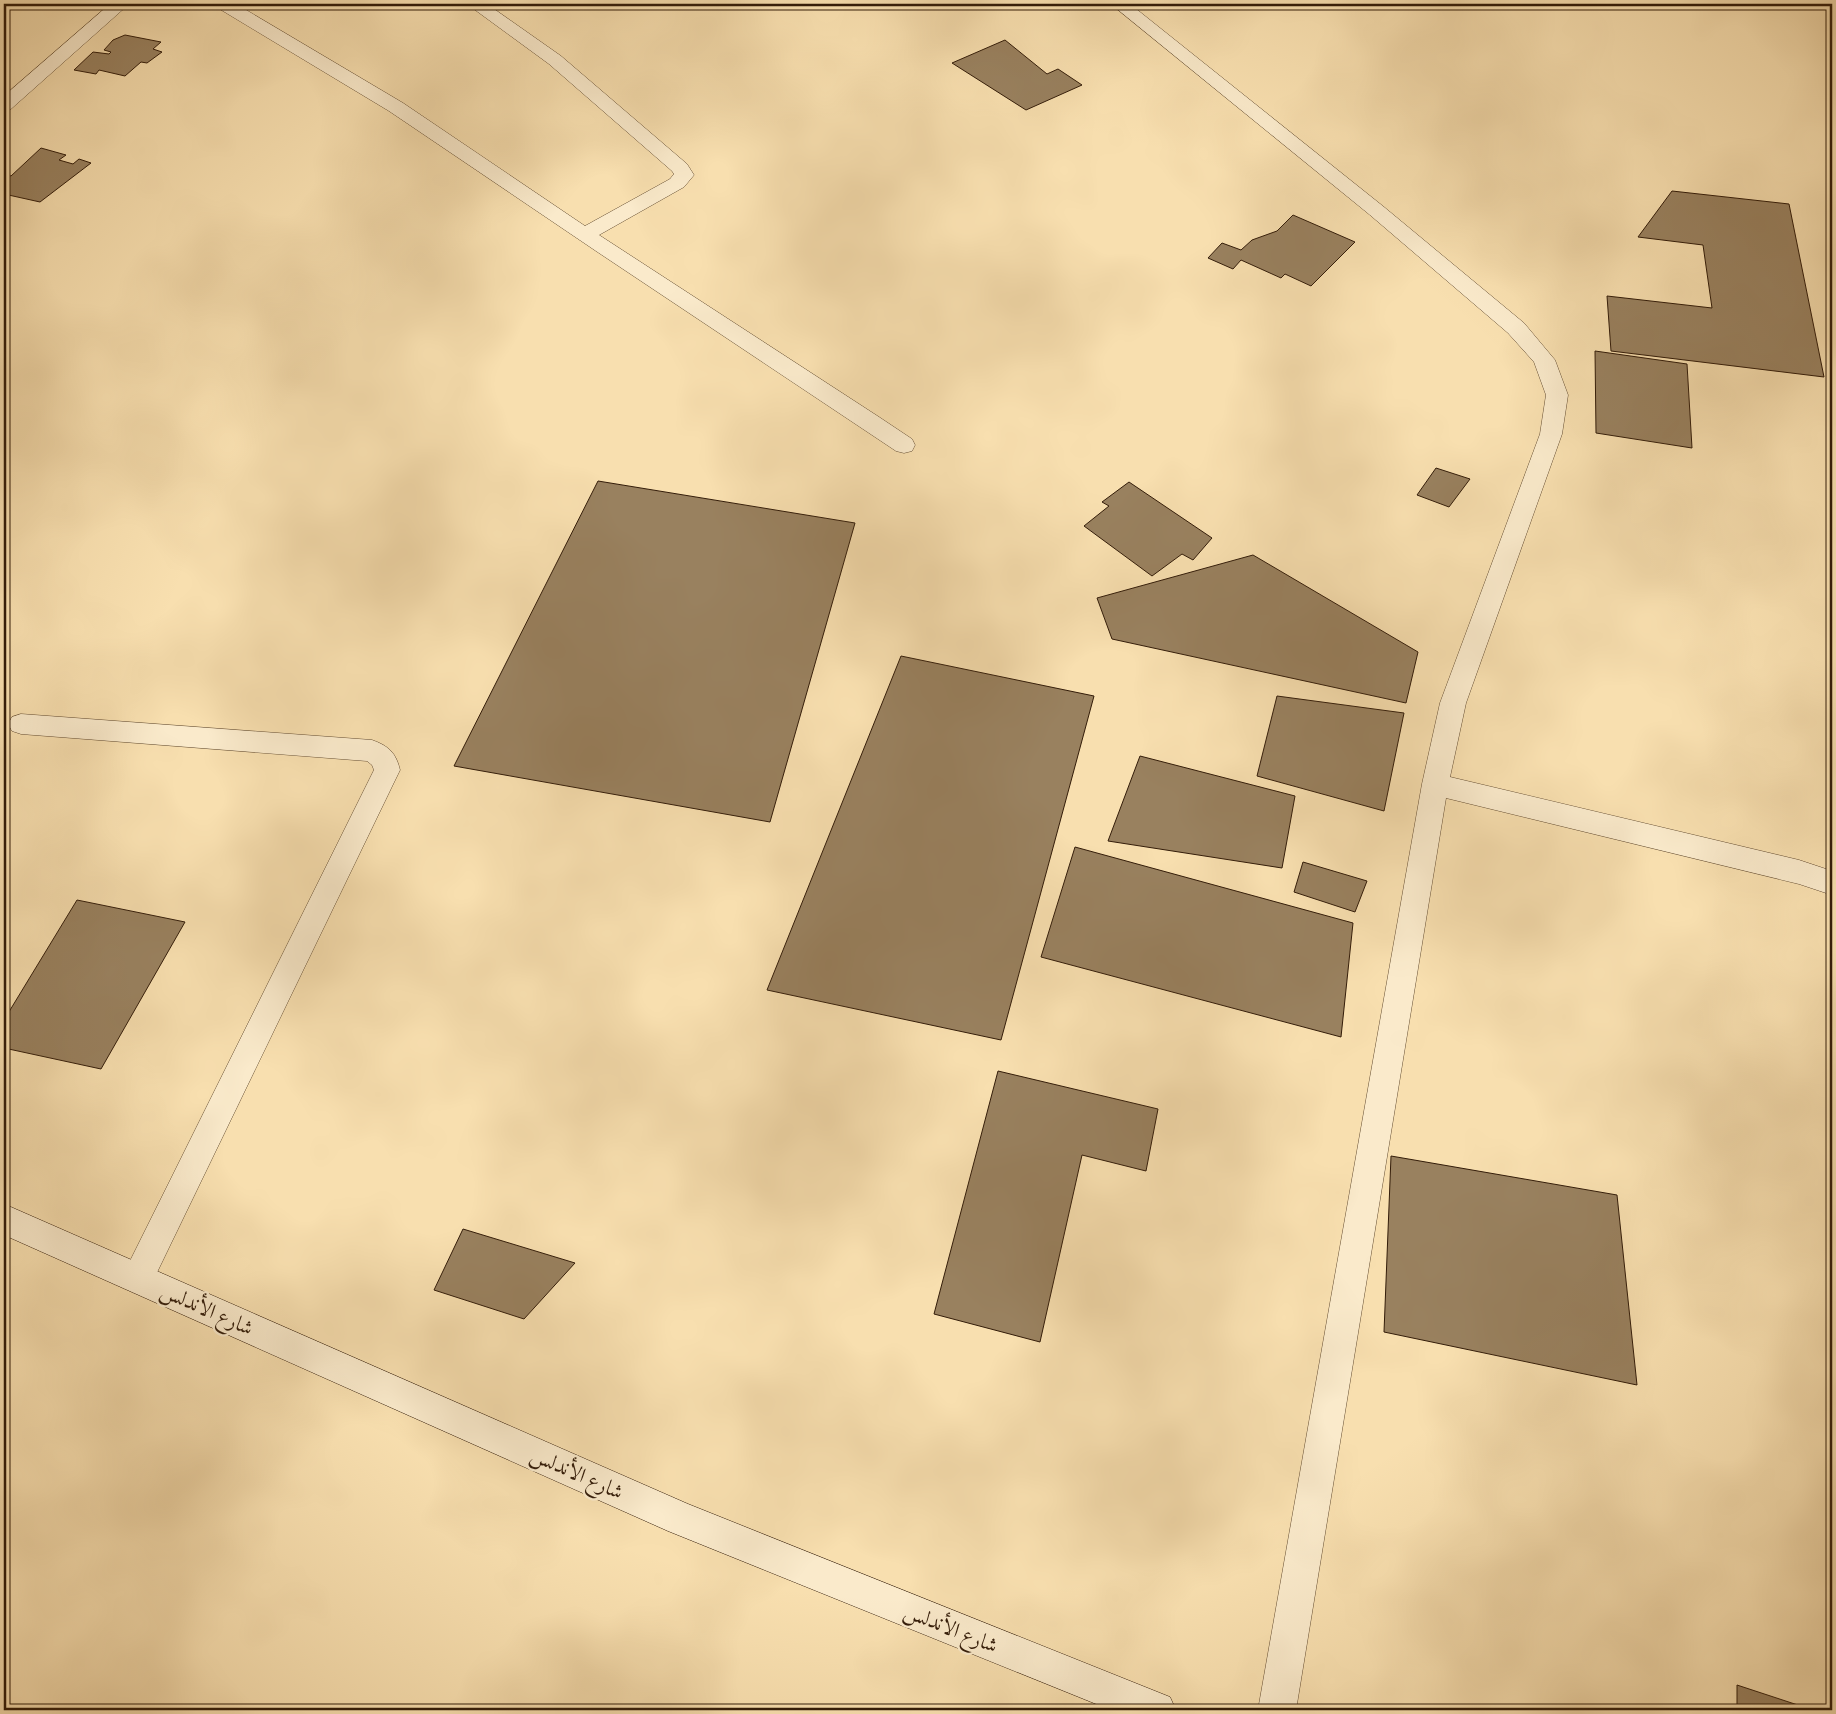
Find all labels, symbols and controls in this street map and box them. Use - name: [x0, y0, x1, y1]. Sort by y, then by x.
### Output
- street label: شارع الأندلس: [154, 1275, 258, 1346]
- street label: شارع الأندلس: [524, 1439, 628, 1510]
- street label: شارع الأندلس: [898, 1596, 1003, 1663]

